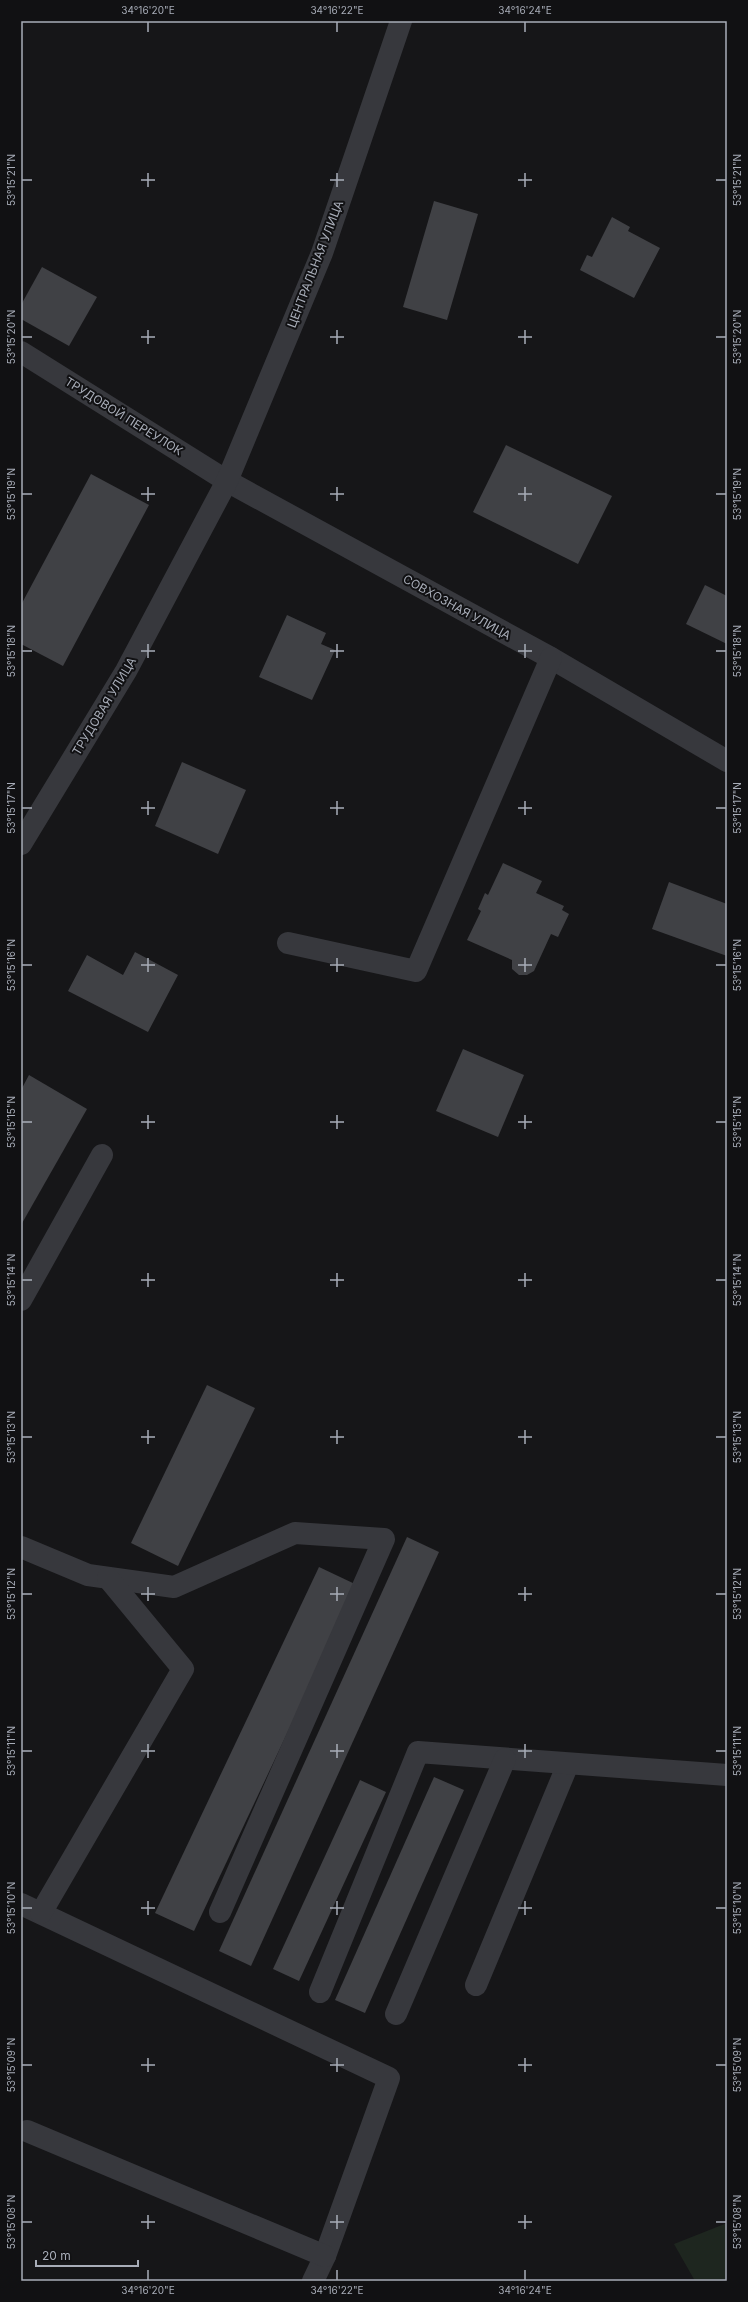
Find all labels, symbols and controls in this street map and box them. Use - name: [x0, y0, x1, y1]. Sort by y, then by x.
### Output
- text: 34°16'20"E: [121, 4, 175, 16]
- text: 34°16'22"E: [310, 4, 364, 16]
- text: 34°16'24"E: [498, 4, 552, 16]
- text: 53°15'21"N: [5, 154, 17, 206]
- text: 53°15'21"N: [731, 154, 743, 206]
- street label: ЦЕНТРАЛЬНАЯ УЛИЦА: [284, 198, 346, 330]
- text: 53°15'20"N: [5, 310, 17, 364]
- text: 53°15'20"N: [731, 310, 743, 364]
- street label: ТРУДОВОЙ ПЕРЕУЛОК: [62, 374, 186, 458]
- text: 53°15'19"N: [5, 468, 17, 520]
- text: 53°15'19"N: [731, 468, 743, 520]
- street label: СОВХОЗНАЯ УЛИЦА: [400, 571, 514, 643]
- text: 53°15'18"N: [5, 625, 17, 677]
- text: 53°15'18"N: [731, 625, 743, 677]
- street label: ТРУДОВАЯ УЛИЦА: [69, 654, 139, 758]
- text: 53°15'17"N: [5, 782, 17, 834]
- text: 53°15'17"N: [731, 782, 743, 834]
- text: 53°15'16"N: [5, 939, 17, 991]
- text: 53°15'16"N: [731, 939, 743, 991]
- text: 53°15'15"N: [5, 1096, 17, 1148]
- text: 53°15'15"N: [731, 1096, 743, 1148]
- text: 53°15'14"N: [5, 1254, 17, 1306]
- text: 53°15'14"N: [731, 1254, 743, 1306]
- text: 53°15'13"N: [5, 1411, 17, 1463]
- text: 53°15'13"N: [731, 1411, 743, 1463]
- text: 53°15'12"N: [5, 1568, 17, 1620]
- text: 53°15'12"N: [731, 1568, 743, 1620]
- text: 53°15'11"N: [5, 1726, 17, 1776]
- text: 53°15'11"N: [731, 1726, 743, 1776]
- text: 53°15'10"N: [5, 1882, 17, 1934]
- text: 53°15'10"N: [731, 1882, 743, 1934]
- text: 53°15'09"N: [5, 2038, 17, 2092]
- text: 53°15'09"N: [731, 2038, 743, 2092]
- text: 53°15'08"N: [5, 2195, 17, 2249]
- text: 53°15'08"N: [731, 2195, 743, 2249]
- scale bar: [36, 2242, 138, 2268]
- text: 20 m: [42, 2248, 71, 2263]
- text: 34°16'20"E: [121, 2284, 175, 2296]
- text: 34°16'22"E: [310, 2284, 364, 2296]
- text: 34°16'24"E: [498, 2284, 552, 2296]

